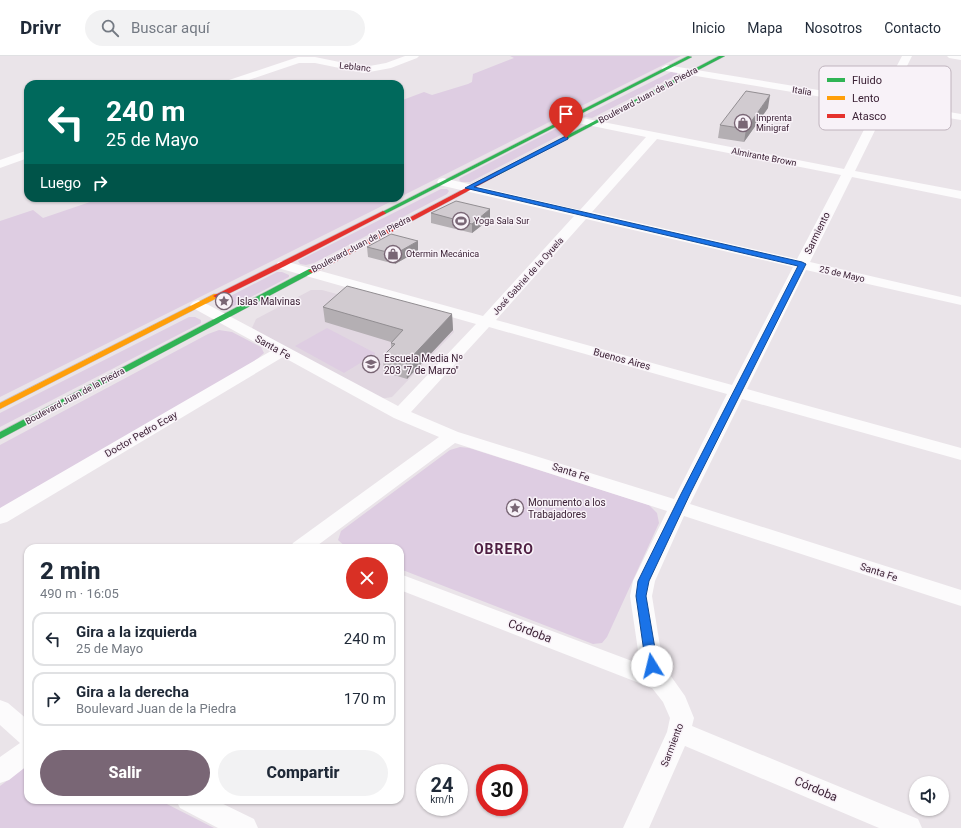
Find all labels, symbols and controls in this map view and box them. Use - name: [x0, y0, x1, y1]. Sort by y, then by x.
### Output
- search box: [85, 10, 365, 46]
- text: Drivr: [20, 16, 61, 39]
- icon: search: [99, 17, 121, 39]
- text: Buscar aquí: [131, 19, 210, 37]
- text: Inicio: [692, 20, 725, 36]
- text: Mapa: [747, 20, 783, 36]
- text: Nosotros: [805, 20, 862, 36]
- text: Contacto: [884, 20, 941, 36]
- street label: Leblanc: [339, 60, 371, 74]
- street label: Boulevard Juan de la Piedra: [597, 64, 699, 125]
- legend: [819, 66, 951, 130]
- text: Fluido: [852, 74, 882, 87]
- street label: Italia: [792, 85, 813, 97]
- text: Lento: [852, 92, 880, 105]
- text: 240 m: [106, 95, 185, 128]
- icon: left: [40, 96, 92, 148]
- pin: [549, 97, 583, 138]
- icon: arrive: [555, 103, 577, 125]
- text: Atasco: [852, 110, 886, 123]
- shop icon: Imprenta Minigraf: [733, 113, 753, 133]
- place label: Imprenta Minigraf: [756, 113, 792, 133]
- text: 25 de Mayo: [106, 129, 199, 150]
- street label: Almirante Brown: [731, 146, 798, 168]
- icon: right: [89, 172, 111, 194]
- text: Luego: [40, 174, 81, 192]
- street label: Sarmiento: [802, 210, 832, 256]
- sports icon: Yoga Sala Sur: [451, 211, 471, 231]
- street label: Boulevard Juan de la Piedra: [310, 213, 412, 274]
- place label: Yoga Sala Sur: [474, 216, 529, 226]
- street label: José Gabriel de la Oyuela: [491, 235, 566, 317]
- shop icon: Otermin Mecánica: [383, 244, 403, 264]
- place label: Otermin Mecánica: [406, 249, 479, 259]
- street label: 25 de Mayo: [818, 264, 866, 284]
- place icon: Islas Malvinas: [214, 291, 234, 311]
- place label: Islas Malvinas: [237, 296, 300, 307]
- street label: Santa Fe: [253, 333, 293, 361]
- street label: Buenos Aires: [592, 346, 652, 372]
- place label: Escuela Media Nº 203 "7 de Marzo": [384, 353, 463, 376]
- school or university icon: Escuela Media Nº 203 "7 de Marzo": [361, 354, 381, 374]
- street label: Boulevard Juan de la Piedra: [24, 365, 126, 426]
- street label: Doctor Pedro Ecay: [103, 409, 179, 459]
- street label: Santa Fe: [551, 461, 591, 483]
- place label: Monumento a los Trabajadores: [528, 497, 606, 520]
- place icon: Monumento a los Trabajadores: [505, 498, 525, 518]
- district label: OBRERO: [474, 541, 534, 557]
- text: 2 min: [40, 557, 101, 585]
- button: close: [346, 557, 388, 599]
- street label: Santa Fe: [859, 561, 899, 583]
- text: 490 m · 16:05: [40, 586, 119, 601]
- street label: Córdoba: [506, 616, 554, 646]
- text: Gira a la izquierda: [76, 623, 197, 641]
- icon: left: [42, 628, 64, 650]
- text: 240 m: [344, 630, 386, 648]
- text: 25 de Mayo: [76, 641, 143, 656]
- position arrow: [631, 645, 673, 687]
- text: Gira a la derecha: [76, 683, 189, 701]
- icon: right: [42, 688, 64, 710]
- text: 170 m: [344, 690, 386, 708]
- text: Boulevard Juan de la Piedra: [76, 701, 236, 716]
- street label: Sarmiento: [659, 721, 685, 768]
- button: Salir: [40, 750, 210, 796]
- button: Compartir: [218, 750, 388, 796]
- speed limit sign: 30: [476, 764, 528, 816]
- text: 24: [431, 773, 453, 797]
- street label: Córdoba: [792, 774, 840, 804]
- map controls: [909, 776, 949, 816]
- button: sound: [909, 776, 949, 816]
- text: km/h: [430, 794, 454, 805]

